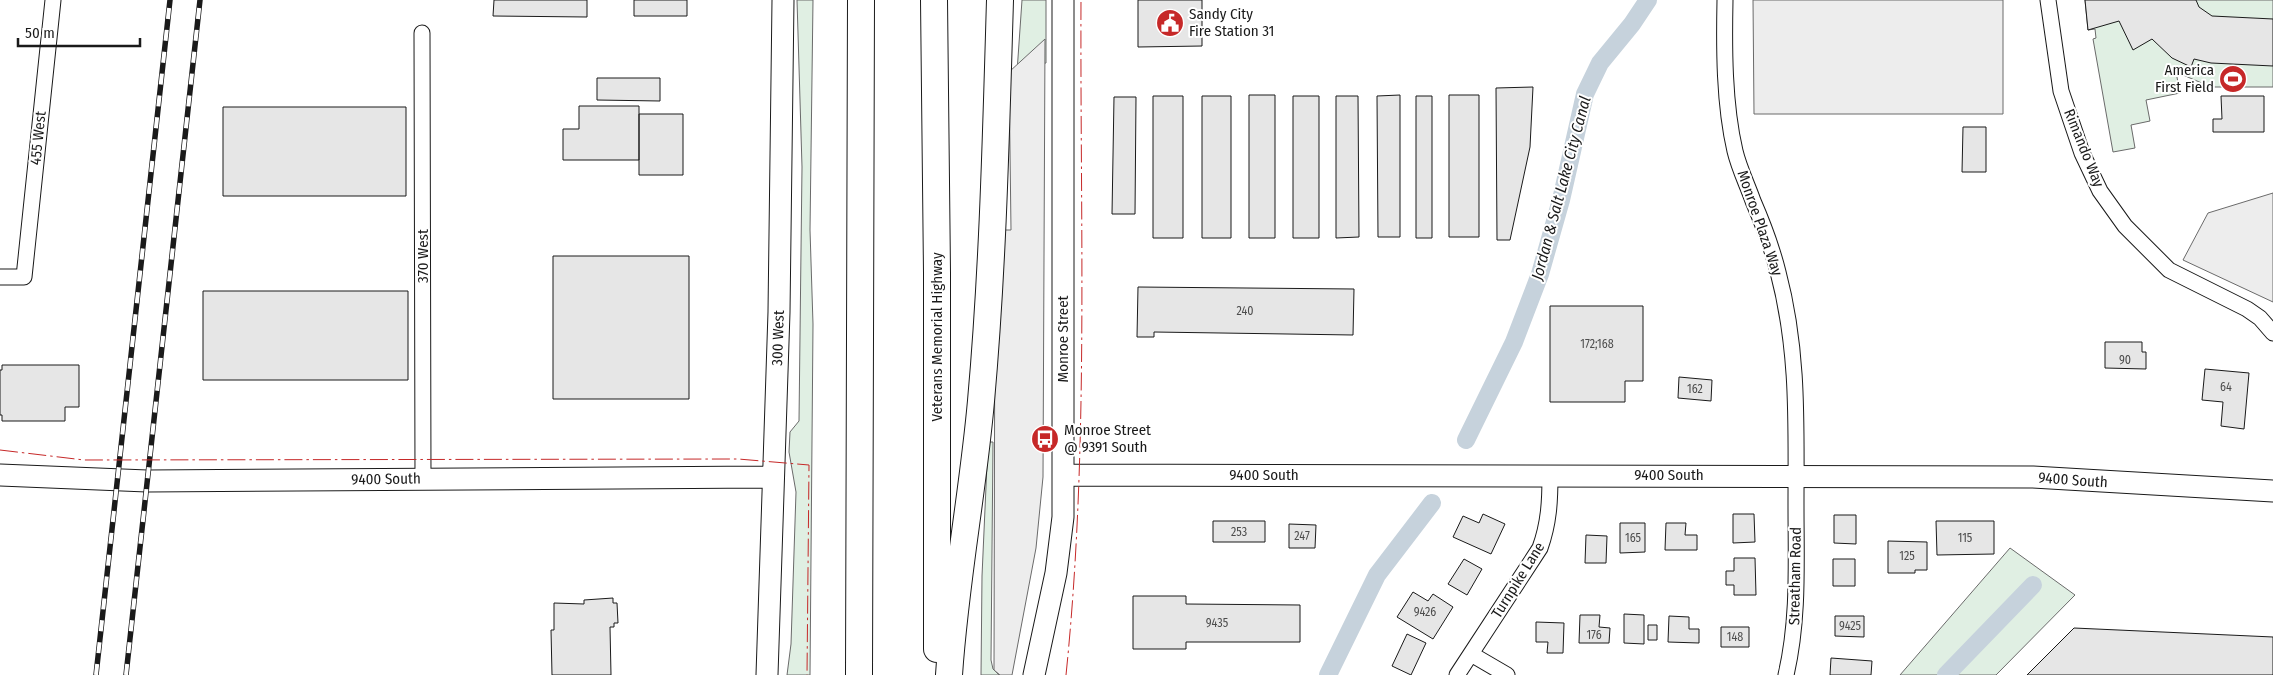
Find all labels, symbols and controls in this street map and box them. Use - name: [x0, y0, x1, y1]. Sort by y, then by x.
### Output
- place label: Sandy City Fire Station 31: [1189, 5, 1274, 40]
- public building icon: Sandy City Fire Station 31: [1155, 8, 1185, 38]
- scale bar: [18, 15, 140, 47]
- text: 50 m: [25, 24, 55, 42]
- place label: America First Field: [2155, 61, 2214, 96]
- sports icon: America First Field: [2218, 64, 2248, 94]
- water label: Jordan & Salt Lake City Canal: [1527, 94, 1595, 283]
- street label: Rimando Way: [2060, 106, 2108, 190]
- street label: 455 West: [26, 110, 50, 166]
- street label: Monroe Plaza Way: [1734, 168, 1787, 278]
- street label: 370 West: [414, 229, 432, 283]
- street label: Veterans Memorial Highway: [928, 252, 946, 422]
- street label: Monroe Street: [1054, 295, 1072, 383]
- house number: 240: [1236, 304, 1254, 318]
- street label: 300 West: [768, 310, 788, 366]
- house number: 172;168: [1580, 337, 1614, 351]
- house number: 90: [2119, 353, 2131, 367]
- house number: 64: [2220, 380, 2232, 394]
- house number: 162: [1687, 382, 1703, 396]
- place label: Monroe Street @ 9391 South: [1064, 421, 1151, 456]
- bus stop icon: Monroe Street @ 9391 South: [1030, 424, 1060, 454]
- street label: 9400 South: [1229, 466, 1299, 484]
- street label: 9400 South: [1634, 466, 1704, 484]
- street label: 9400 South: [351, 469, 421, 489]
- street label: 9400 South: [2038, 469, 2108, 491]
- house number: 253: [1231, 525, 1247, 539]
- street label: Streatham Road: [1785, 527, 1805, 625]
- house number: 247: [1294, 529, 1310, 543]
- house number: 165: [1625, 531, 1642, 545]
- house number: 115: [1958, 531, 1973, 545]
- street label: Turnpike Lane: [1488, 539, 1548, 621]
- house number: 125: [1899, 549, 1915, 563]
- house number: 9426: [1414, 605, 1436, 619]
- house number: 9435: [1206, 616, 1229, 630]
- house number: 9425: [1839, 619, 1862, 633]
- house number: 176: [1586, 628, 1602, 642]
- house number: 148: [1727, 630, 1743, 644]

